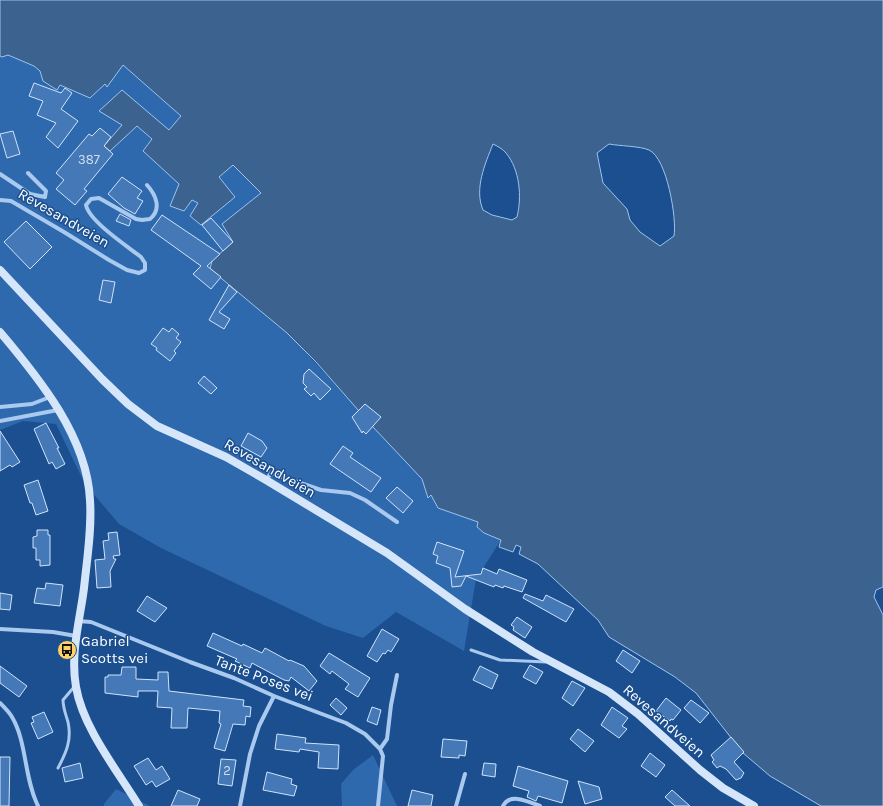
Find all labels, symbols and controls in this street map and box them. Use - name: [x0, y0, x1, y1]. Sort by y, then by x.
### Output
- house number: 387: [78, 152, 100, 167]
- street label: Revesandveien: [15, 185, 113, 251]
- street label: Revesandveien: [221, 435, 319, 501]
- place label: Gabriel Scotts vei: [81, 632, 148, 667]
- bus stop icon: Gabriel Scotts vei: [56, 639, 78, 661]
- street label: Tante Poses vei: [212, 651, 316, 705]
- street label: Revesandveien: [619, 681, 709, 761]
- house number: 2: [223, 763, 231, 778]

